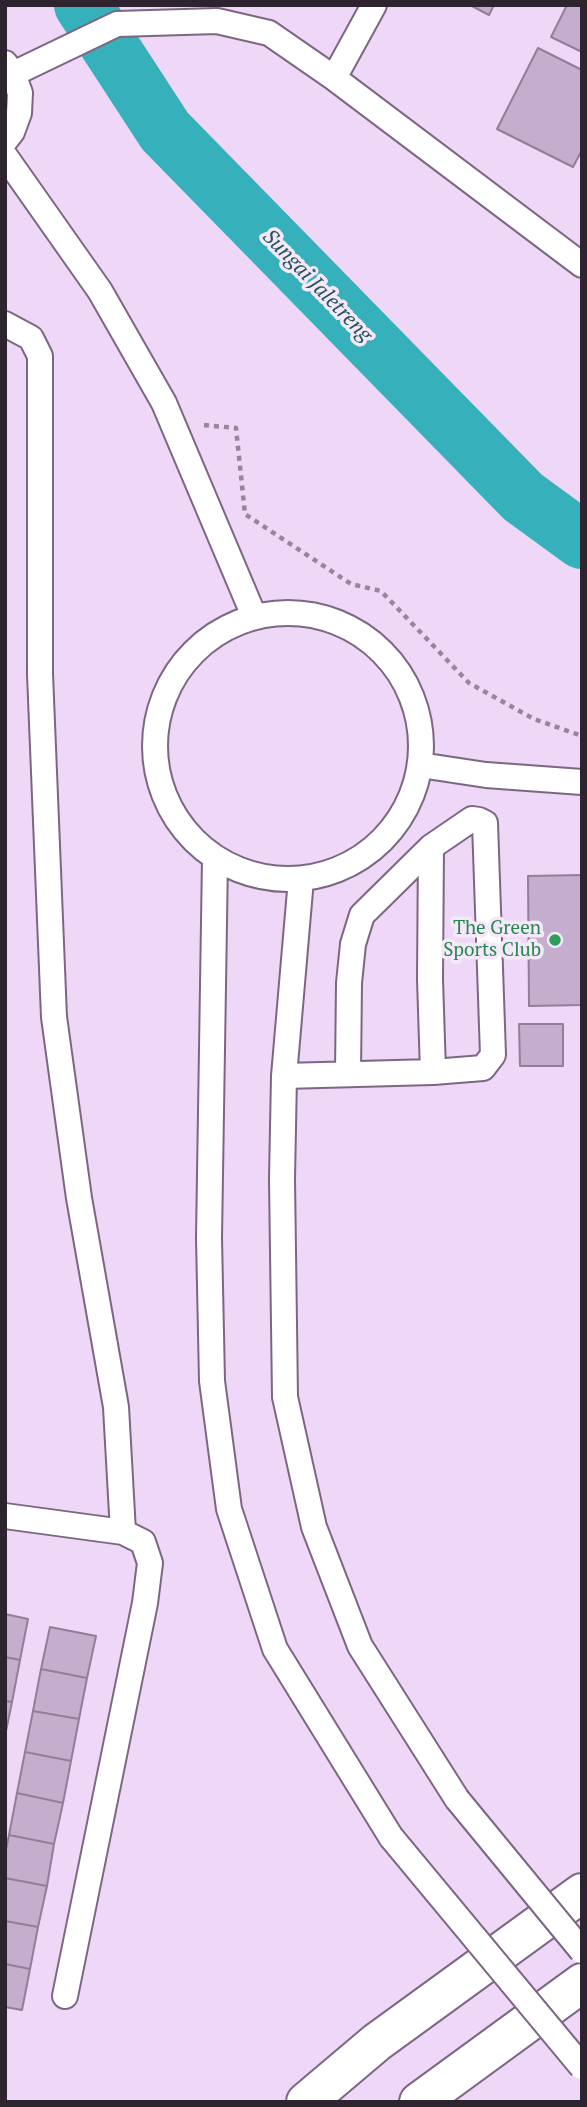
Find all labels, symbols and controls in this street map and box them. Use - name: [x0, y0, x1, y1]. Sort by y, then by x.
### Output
- water label: Sungai Jaletreng: [257, 225, 377, 347]
- place label: The Green Sports Club: [443, 918, 541, 962]
- marker: The Green Sports Club: [547, 932, 563, 948]

